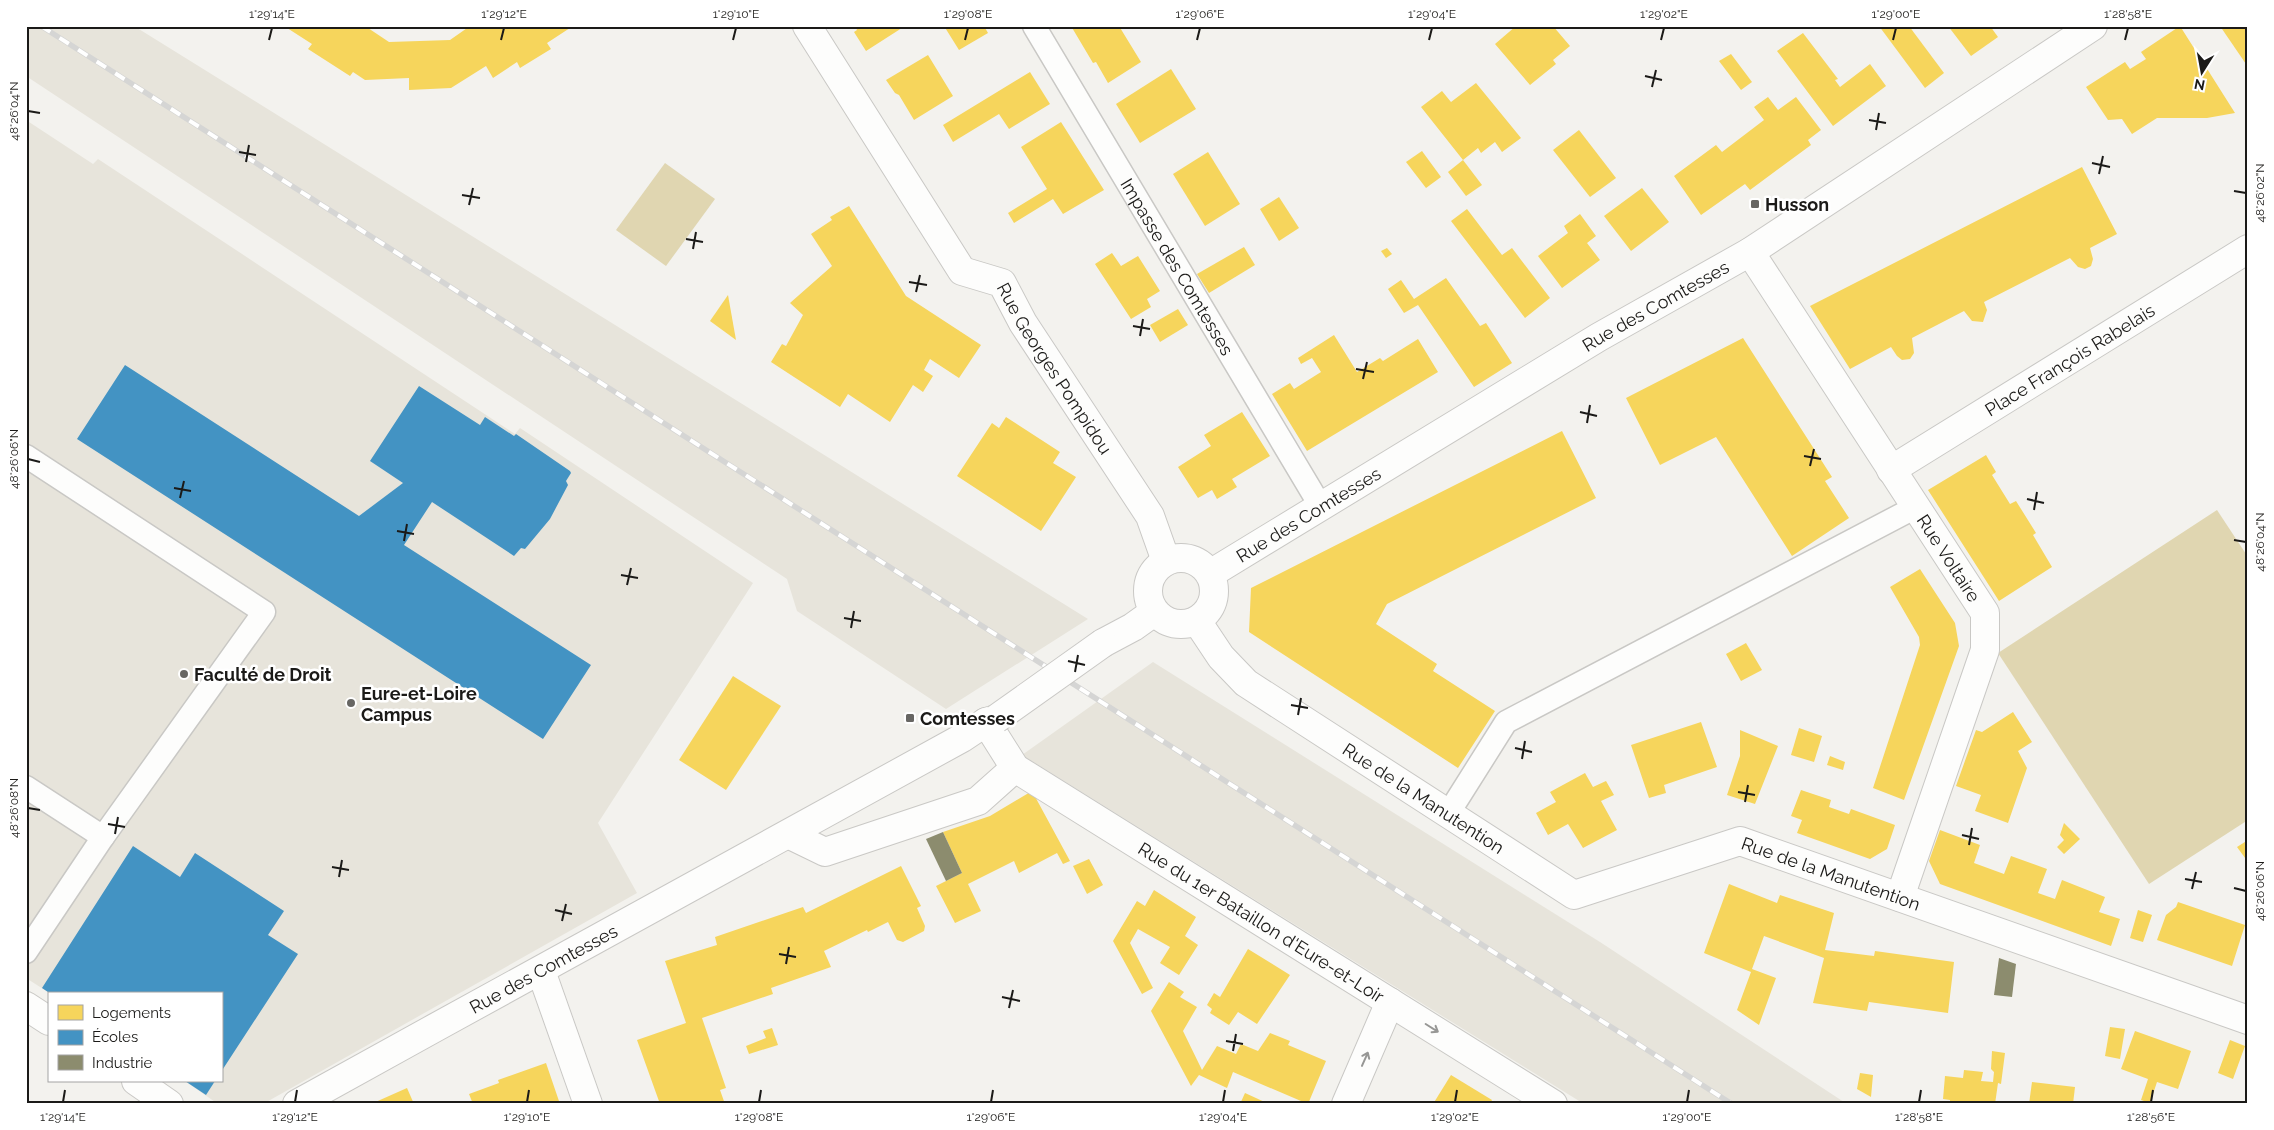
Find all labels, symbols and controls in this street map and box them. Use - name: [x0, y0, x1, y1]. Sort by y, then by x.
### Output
- text: 1°29'14"E: [249, 7, 295, 21]
- text: 1°29'12"E: [481, 7, 527, 21]
- text: 1°29'10"E: [713, 7, 759, 21]
- text: 1°29'08"E: [944, 7, 992, 21]
- text: 1°29'06"E: [1176, 7, 1224, 21]
- text: 1°29'04"E: [1408, 7, 1456, 21]
- text: 1°29'02"E: [1640, 7, 1688, 21]
- text: 1°29'00"E: [1872, 7, 1920, 21]
- text: 1°28'58"E: [2104, 7, 2152, 21]
- north arrow: [2176, 48, 2226, 98]
- text: N: [2193, 76, 2206, 94]
- text: 48°26'04"N: [7, 81, 21, 141]
- text: 48°26'02"N: [2253, 164, 2267, 222]
- street label: Impasse des Comtesses: [1117, 174, 1238, 359]
- place label: Husson: [1765, 194, 1829, 215]
- marker: Husson: [1749, 198, 1761, 210]
- street label: Rue des Comtesses: [1578, 256, 1733, 355]
- street label: Rue Georges Pompidou: [993, 279, 1117, 458]
- street label: Place François Rabelais: [1981, 299, 2159, 420]
- text: 48°26'06"N: [7, 429, 21, 489]
- street label: Rue des Comtesses: [1232, 462, 1384, 566]
- street label: Rue Voltaire: [1913, 510, 1985, 606]
- text: 48°26'04"N: [2253, 512, 2267, 572]
- place label: Faculté de Droit: [194, 664, 332, 685]
- marker: Faculté de Droit: [178, 668, 190, 680]
- place label: Eure-et-Loire Campus: [361, 683, 477, 725]
- marker: Eure-et-Loire Campus: [345, 697, 357, 709]
- place label: Comtesses: [920, 708, 1015, 729]
- marker: Comtesses: [904, 712, 916, 724]
- street label: Rue de la Manutention: [1339, 738, 1508, 858]
- text: 48°26'08"N: [7, 778, 21, 838]
- street label: Rue de la Manutention: [1739, 832, 1923, 914]
- street label: Rue du 1er Bataillon d'Eure-et-Loir: [1135, 837, 1389, 1007]
- text: 48°26'06"N: [2253, 861, 2267, 921]
- street label: Rue des Comtesses: [466, 920, 621, 1017]
- legend: [48, 992, 222, 1082]
- text: Logements: [92, 1004, 171, 1022]
- one-way arrow: [1424, 1023, 1438, 1033]
- text: Écoles: [92, 1028, 138, 1046]
- one-way arrow: [1361, 1052, 1371, 1067]
- text: Industrie: [92, 1054, 153, 1072]
- text: 1°29'14"E: [40, 1110, 86, 1124]
- text: 1°29'12"E: [272, 1110, 318, 1124]
- text: 1°29'10"E: [504, 1110, 550, 1124]
- text: 1°29'08"E: [735, 1110, 783, 1124]
- text: 1°29'06"E: [967, 1110, 1015, 1124]
- text: 1°29'04"E: [1199, 1110, 1247, 1124]
- text: 1°29'02"E: [1431, 1110, 1479, 1124]
- text: 1°29'00"E: [1663, 1110, 1711, 1124]
- text: 1°28'58"E: [1895, 1110, 1943, 1124]
- text: 1°28'56"E: [2127, 1110, 2175, 1124]

